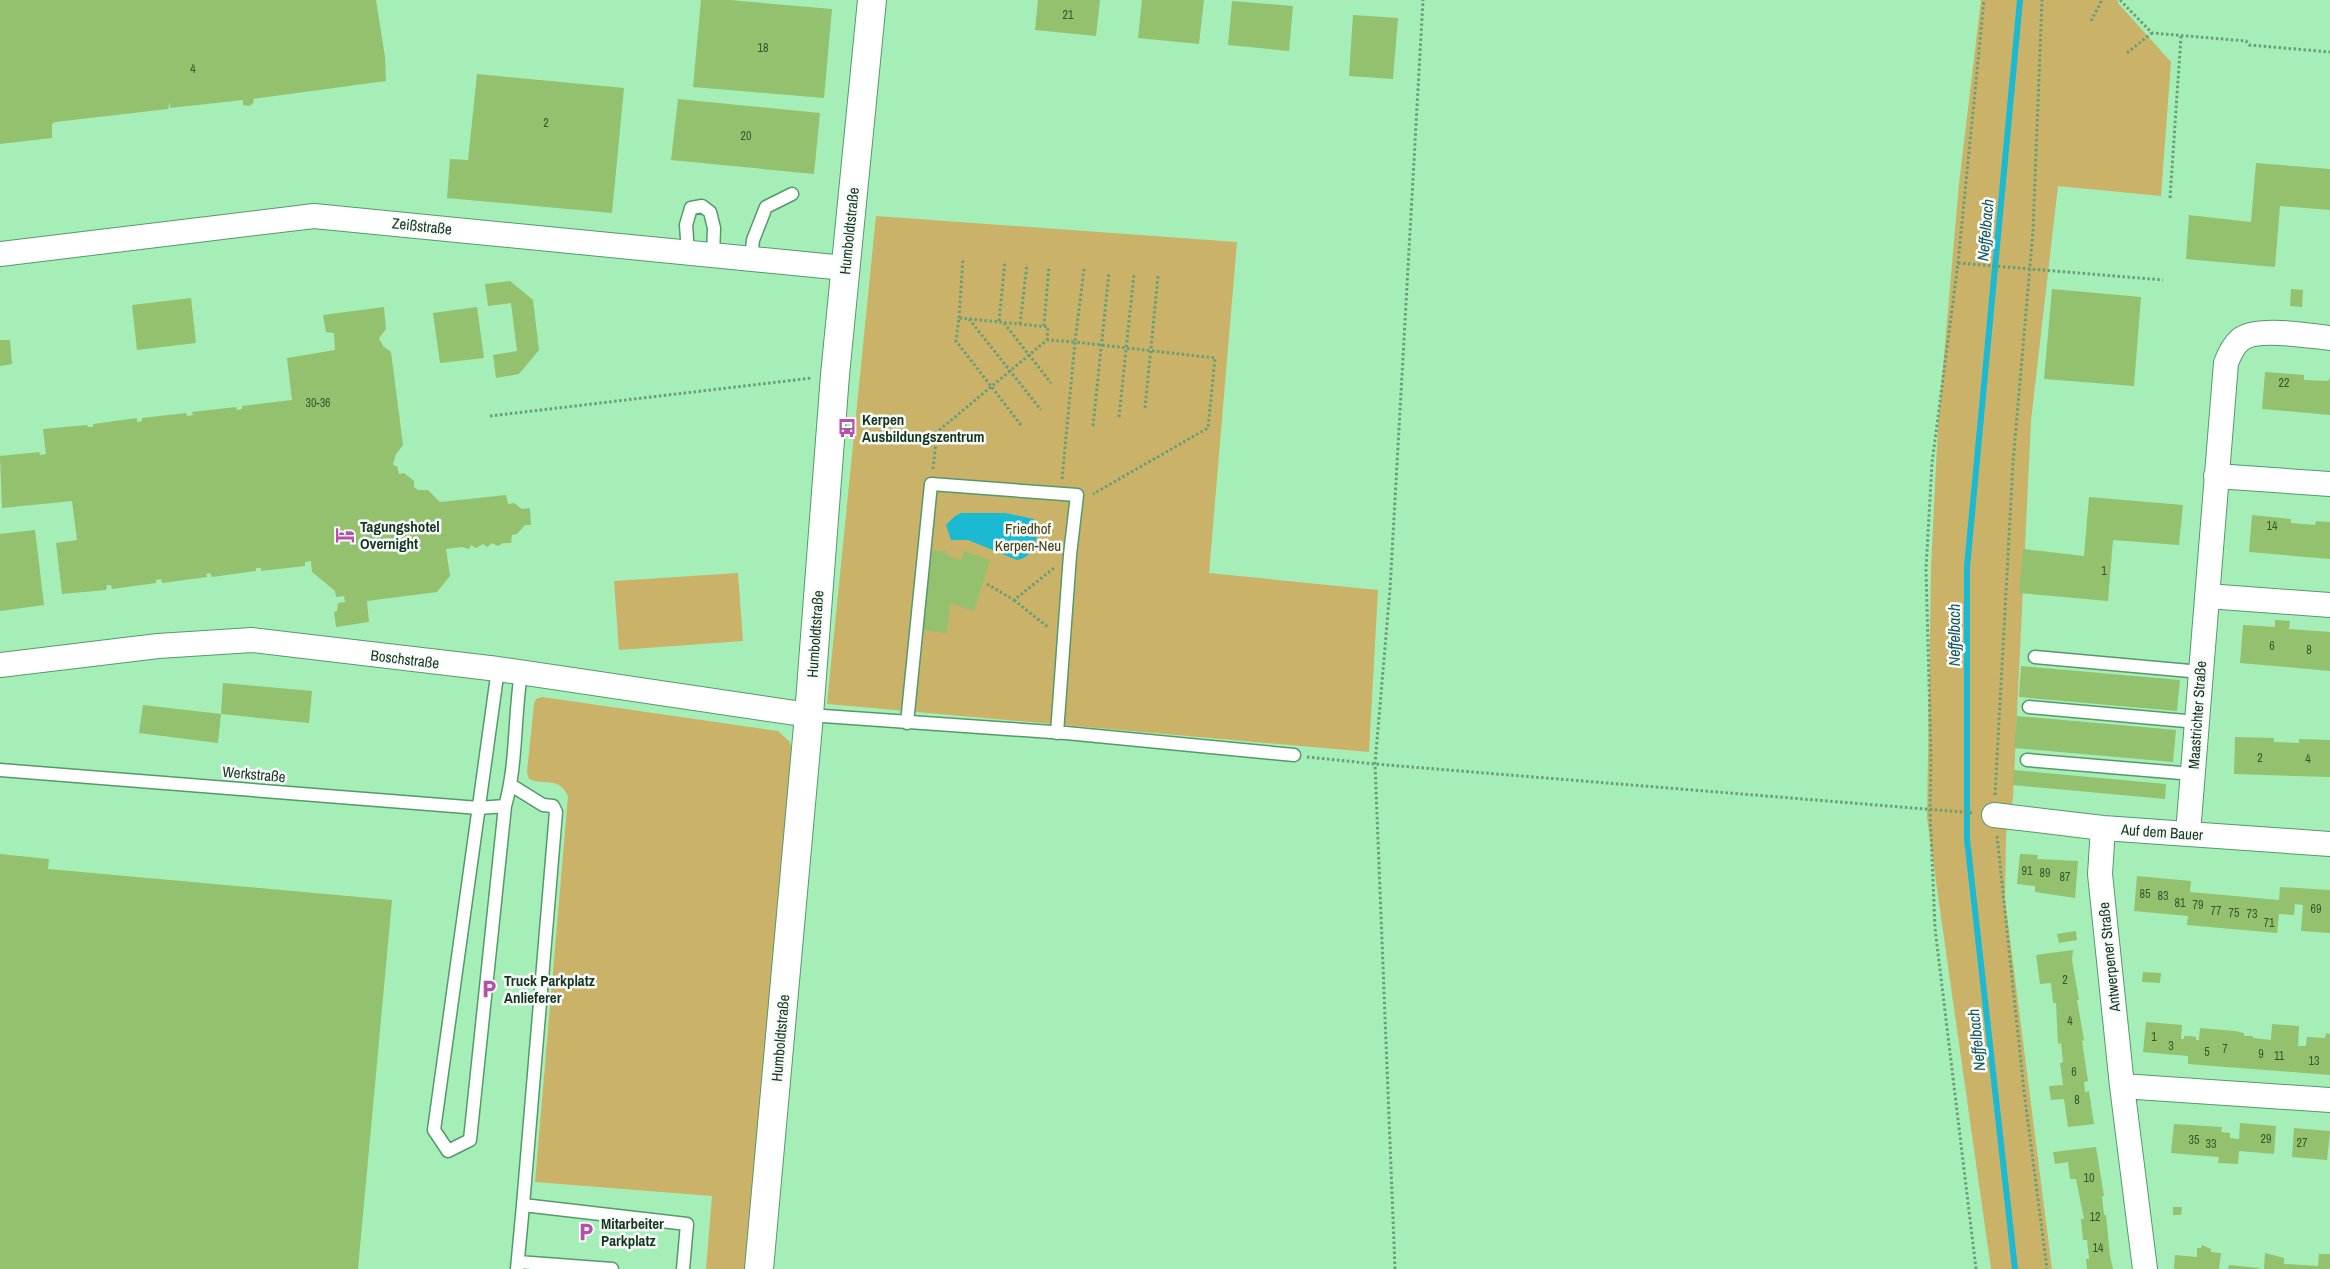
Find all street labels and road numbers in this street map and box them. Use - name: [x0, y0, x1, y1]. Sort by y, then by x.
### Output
- street label: Humboldtstraße: [834, 186, 864, 276]
- street label: Zeißstraße: [391, 212, 453, 240]
- street label: Humboldtstraße: [801, 589, 829, 678]
- street label: Boschstraße: [369, 644, 441, 674]
- street label: Maastrichter Straße: [2183, 660, 2211, 770]
- street label: Werkstraße: [222, 761, 287, 787]
- street label: Auf dem Bauer: [2119, 819, 2204, 845]
- street label: Antwerpener Straße: [2093, 901, 2125, 1014]
- street label: Humboldtstraße: [766, 993, 794, 1082]

